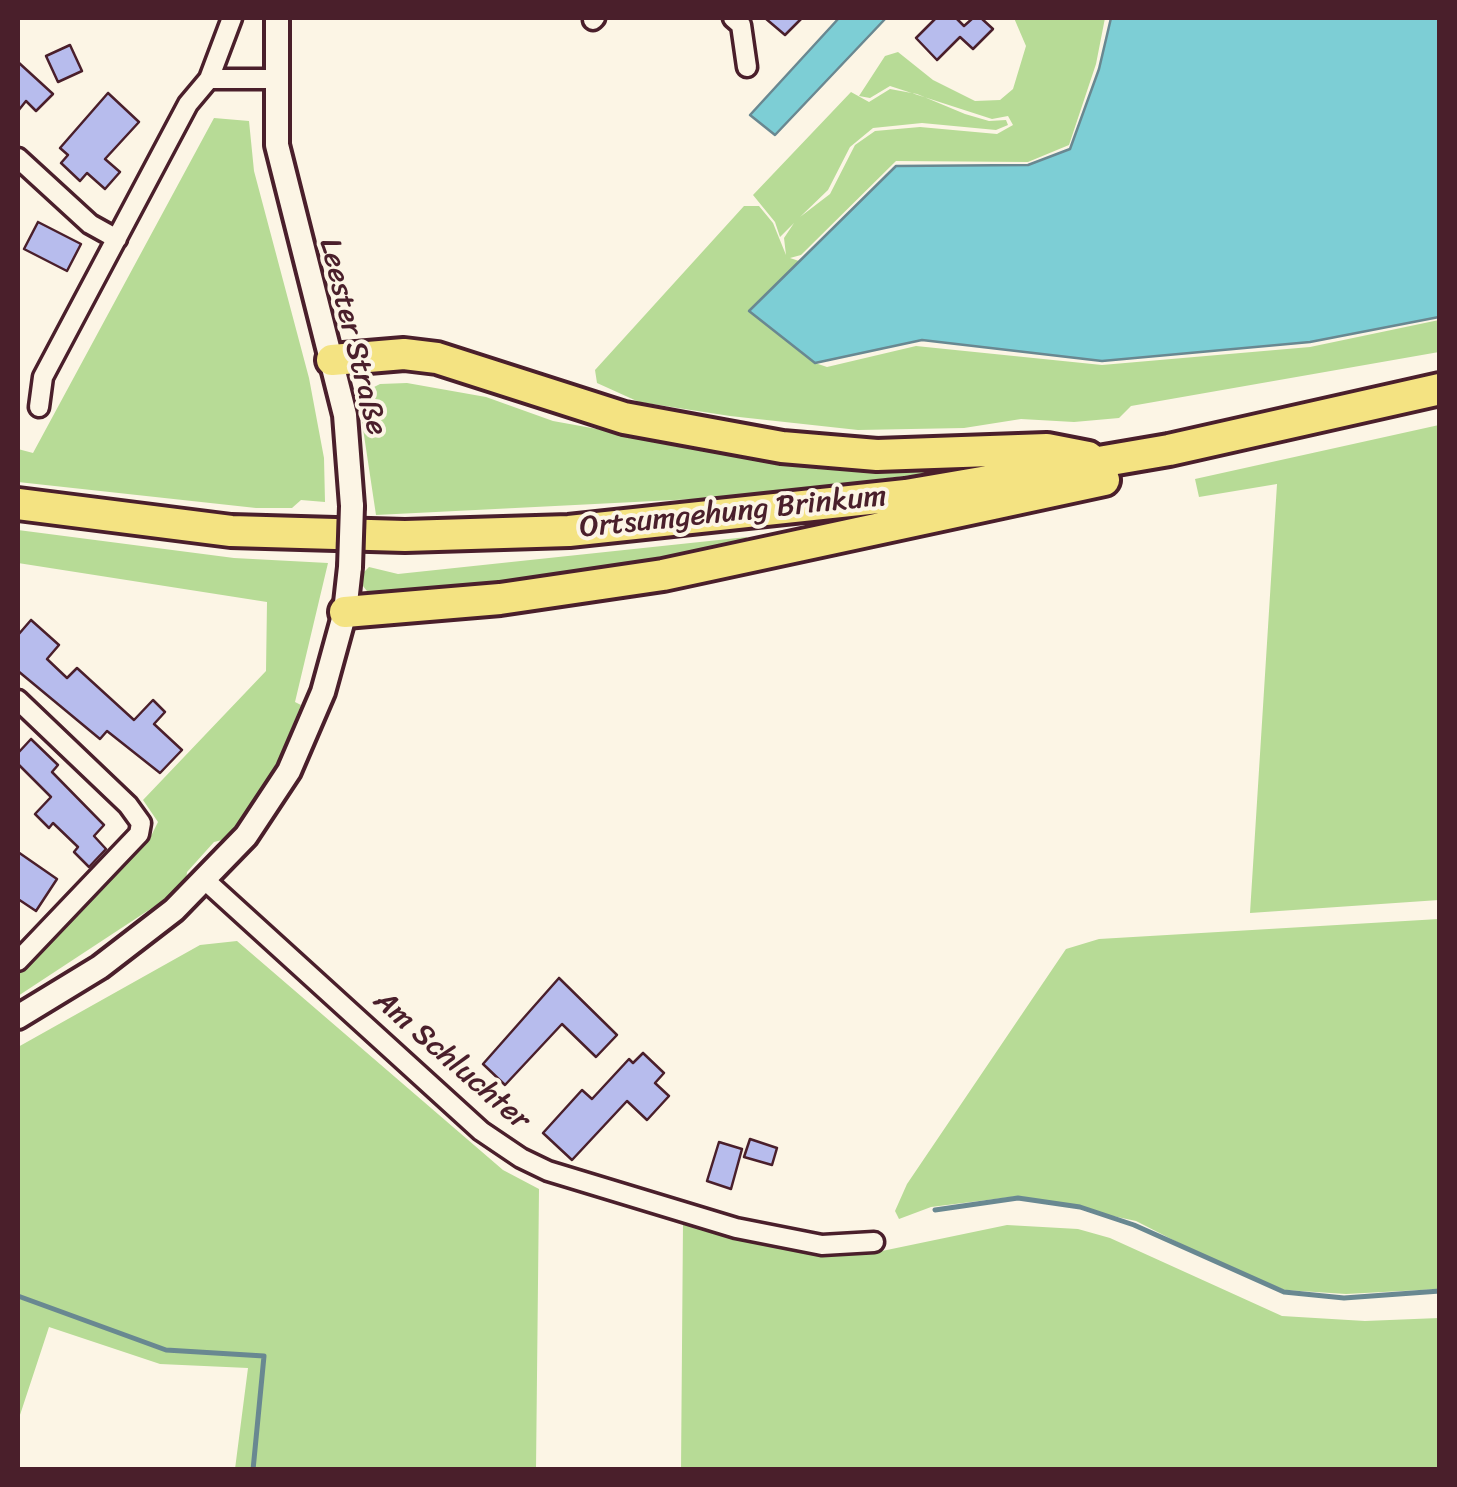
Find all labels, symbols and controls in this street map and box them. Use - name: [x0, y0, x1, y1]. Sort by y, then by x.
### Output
- street label: Leester Straße: [310, 235, 394, 439]
- street label: Ortsumgehung Brinkum: [578, 479, 888, 547]
- street label: Am Schluchter: [366, 983, 536, 1139]

